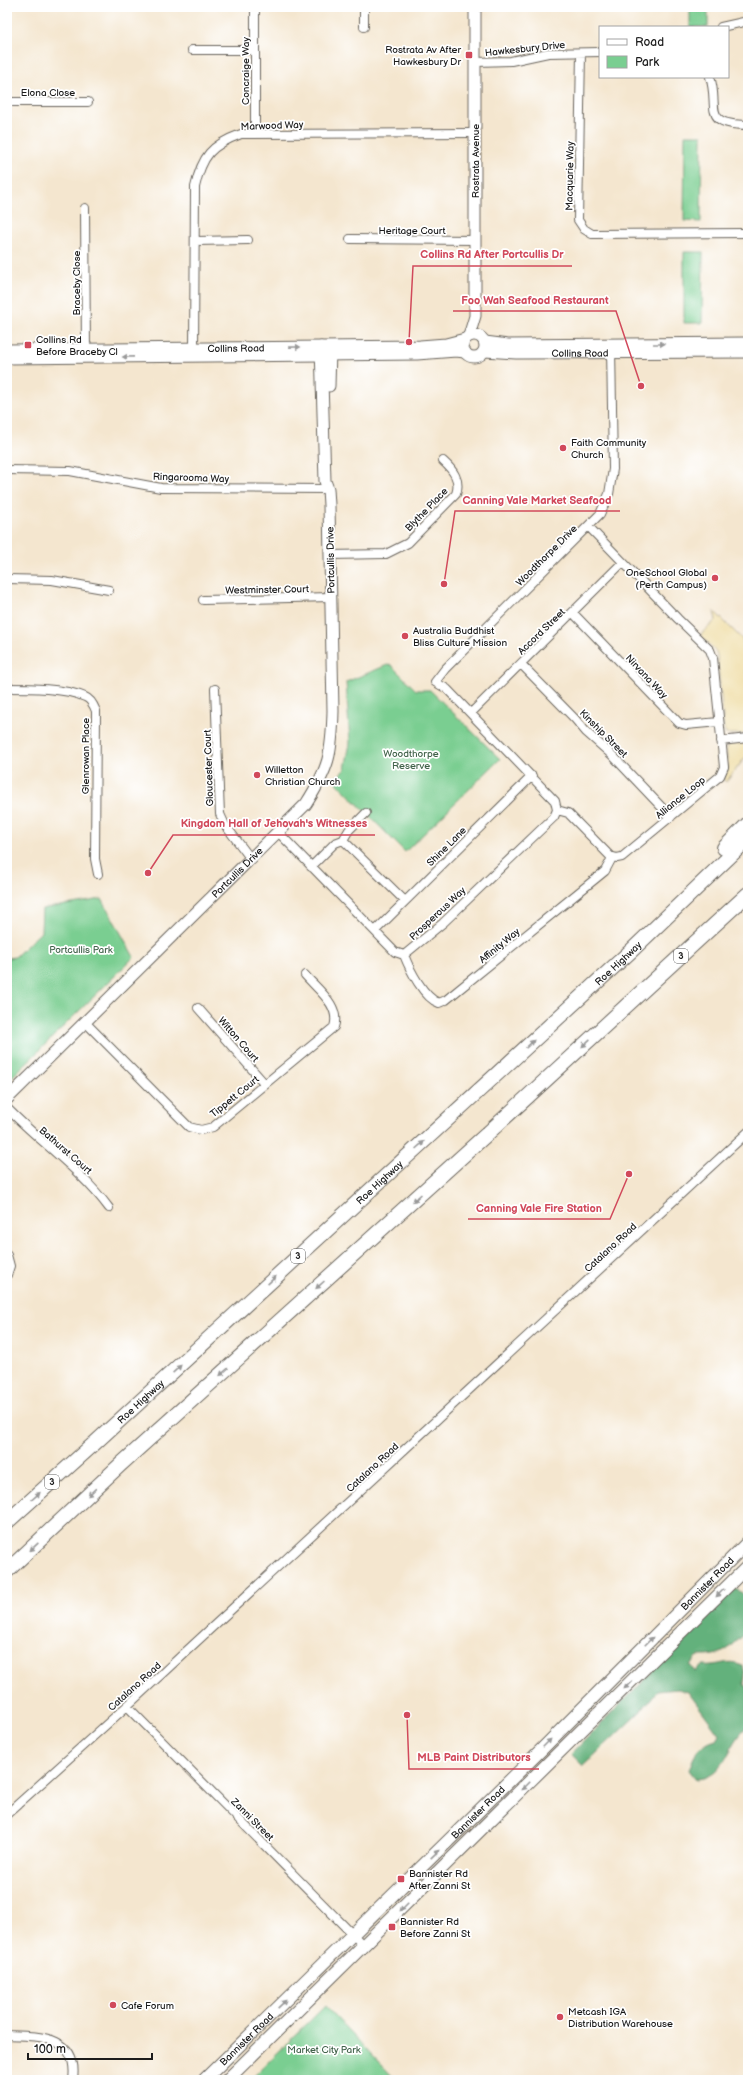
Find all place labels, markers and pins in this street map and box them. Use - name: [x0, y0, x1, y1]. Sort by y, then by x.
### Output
- place label: Rostrata Av After Hawkesbury Dr: [385, 44, 461, 68]
- marker: Rostrata Av After Hawkesbury Dr: [464, 50, 474, 60]
- callout: Collins Rd After Portcullis Dr: [413, 243, 572, 266]
- callout: Foo Wah Seafood Restaurant: [453, 288, 616, 311]
- place label: Collins Rd Before Braceby Cl: [36, 334, 118, 358]
- marker: Collins Rd Before Braceby Cl: [23, 340, 33, 350]
- place label: Faith Community Church: [571, 437, 647, 461]
- marker: Faith Community Church: [558, 443, 568, 453]
- callout: Canning Vale Market Seafood: [455, 488, 620, 511]
- place label: OneSchool Global (Perth Campus): [626, 567, 707, 591]
- marker: OneSchool Global (Perth Campus): [710, 573, 720, 583]
- place label: Australia Buddhist Bliss Culture Mission: [413, 625, 507, 649]
- marker: Australia Buddhist Bliss Culture Mission: [400, 631, 410, 641]
- place label: Willetton Christian Church: [265, 764, 341, 788]
- marker: Willetton Christian Church: [252, 770, 262, 780]
- callout: Kingdom Hall of Jehovah's Witnesses: [173, 812, 375, 835]
- callout: Canning Vale Fire Station: [468, 1196, 610, 1219]
- callout: MLB Paint Distributors: [409, 1746, 539, 1769]
- place label: Bannister Rd After Zanni St: [409, 1868, 470, 1892]
- marker: Bannister Rd After Zanni St: [396, 1874, 406, 1884]
- place label: Bannister Rd Before Zanni St: [400, 1916, 470, 1940]
- marker: Bannister Rd Before Zanni St: [387, 1922, 397, 1932]
- marker: Cafe Forum: [108, 2000, 118, 2010]
- place label: Cafe Forum: [121, 2000, 174, 2012]
- place label: Metcash IGA Distribution Warehouse: [568, 2006, 673, 2030]
- marker: Metcash IGA Distribution Warehouse: [555, 2012, 565, 2022]

